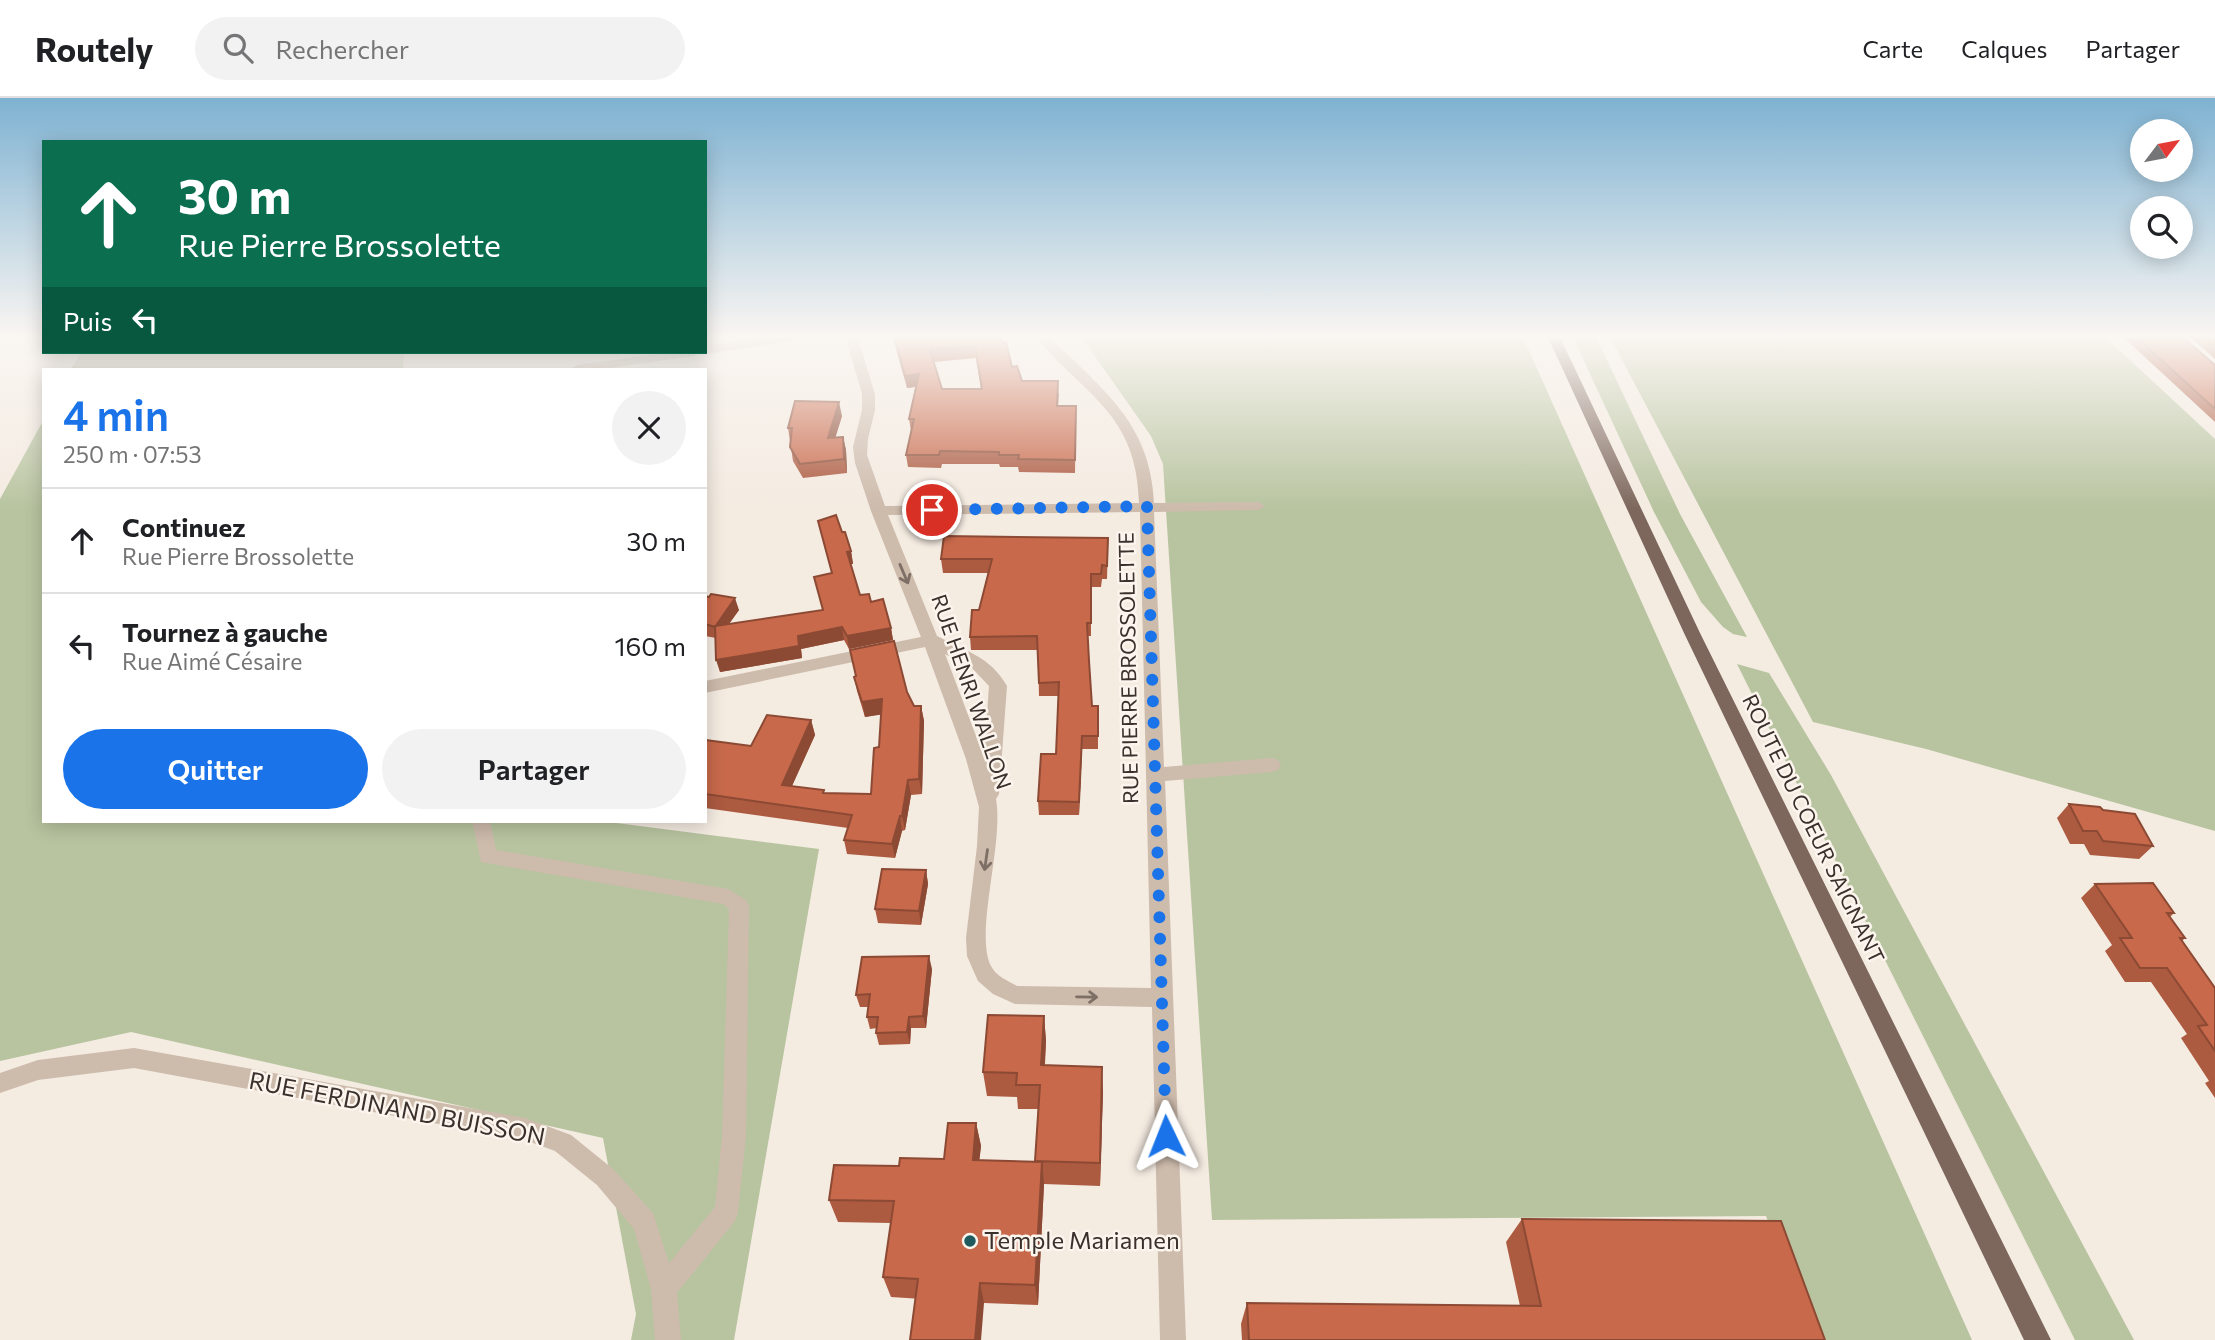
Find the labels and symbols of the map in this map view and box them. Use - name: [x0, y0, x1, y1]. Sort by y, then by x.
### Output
- north arrow: [2130, 119, 2193, 182]
- pin: [902, 480, 962, 540]
- street label: RUE PIERRE BROSSOLETTE: [1113, 532, 1142, 804]
- one-way arrow: [899, 562, 912, 584]
- street label: RUE HENRI WALLON: [927, 591, 1018, 792]
- street label: ROUTE DU COEUR SAIGNANT: [1738, 690, 1890, 967]
- one-way arrow: [980, 848, 993, 871]
- one-way arrow: [1076, 990, 1099, 1003]
- street label: RUE FERDINAND BUISSON: [247, 1065, 548, 1150]
- position arrow: [1129, 1099, 1203, 1173]
- place label: Temple Mariamen: [984, 1225, 1180, 1254]
- marker: Temple Mariamen: [962, 1233, 978, 1249]

